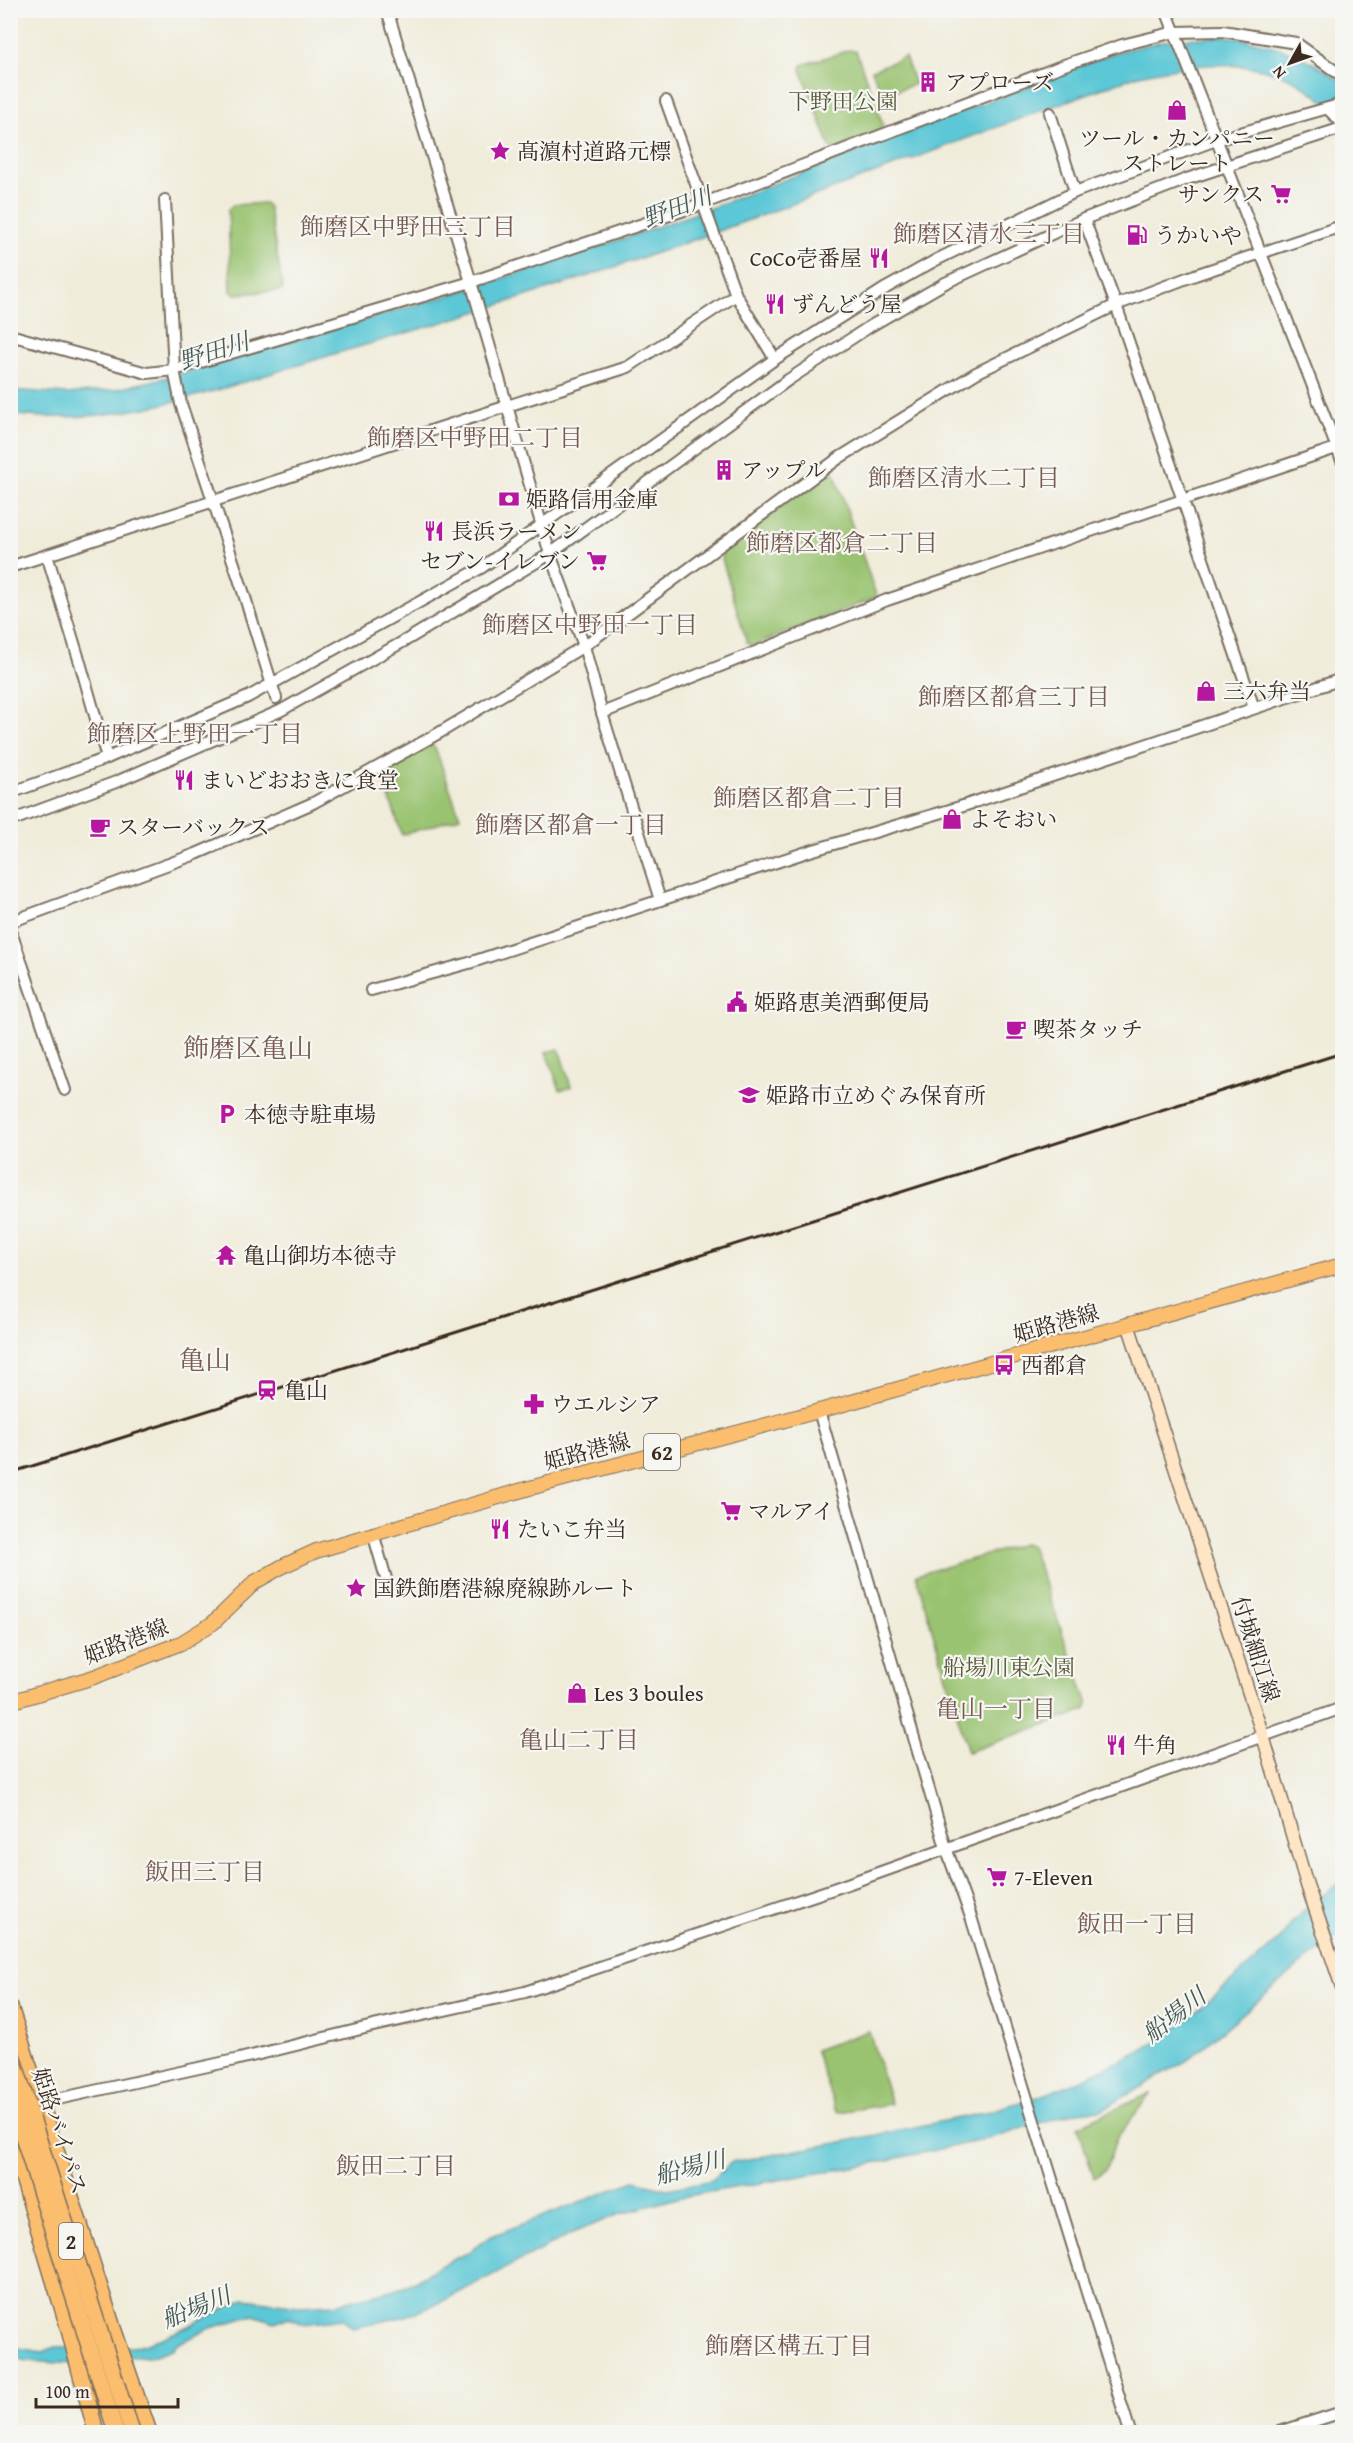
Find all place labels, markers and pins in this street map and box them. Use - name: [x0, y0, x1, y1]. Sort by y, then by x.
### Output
- place label: アプローズ: [945, 66, 1054, 98]
- building icon: アプローズ: [916, 70, 940, 94]
- shop icon: ツール・カンパニー ストレート: [1165, 98, 1189, 122]
- place label: ツール・カンパニー ストレート: [1079, 122, 1275, 179]
- place label: 髙濵村道路元標: [517, 135, 671, 167]
- place icon: 髙濵村道路元標: [488, 139, 512, 163]
- place label: サンクス: [1178, 178, 1264, 210]
- supermarket icon: サンクス: [1269, 182, 1293, 206]
- place label: うかいや: [1154, 219, 1242, 251]
- fuel station icon: うかいや: [1125, 223, 1149, 247]
- place label: CoCo壱番屋: [750, 242, 862, 274]
- restaurant icon: CoCo壱番屋: [867, 246, 891, 270]
- place label: ずんどう屋: [792, 288, 902, 320]
- restaurant icon: ずんどう屋: [763, 292, 787, 316]
- place label: アップル: [741, 454, 827, 486]
- building icon: アップル: [712, 458, 736, 482]
- place label: 姫路信用金庫: [526, 483, 658, 515]
- bank icon: 姫路信用金庫: [497, 487, 521, 511]
- place label: 長浜ラーメン: [451, 515, 582, 547]
- restaurant icon: 長浜ラーメン: [422, 519, 446, 543]
- place label: セブン-イレブン: [420, 545, 580, 577]
- supermarket icon: セブン-イレブン: [585, 549, 609, 573]
- place label: 三六弁当: [1223, 675, 1311, 707]
- shop icon: 三六弁当: [1194, 679, 1218, 703]
- place label: まいどおおきに食堂: [201, 764, 399, 796]
- restaurant icon: まいどおおきに食堂: [172, 768, 196, 792]
- place label: よそおい: [969, 803, 1057, 835]
- shop icon: よそおい: [940, 807, 964, 831]
- place label: スターバックス: [117, 811, 270, 843]
- cafe icon: スターバックス: [88, 815, 112, 839]
- place label: 姫路恵美酒郵便局: [754, 986, 930, 1018]
- public building icon: 姫路恵美酒郵便局: [725, 990, 749, 1014]
- place label: 喫茶タッチ: [1033, 1013, 1143, 1045]
- cafe icon: 喫茶タッチ: [1004, 1017, 1028, 1041]
- place label: 姫路市立めぐみ保育所: [766, 1079, 986, 1111]
- school or university icon: 姫路市立めぐみ保育所: [737, 1083, 761, 1107]
- place label: 本徳寺駐車場: [244, 1098, 376, 1130]
- parking icon: 本徳寺駐車場: [215, 1102, 239, 1126]
- place label: 亀山御坊本徳寺: [243, 1239, 397, 1271]
- temple icon: 亀山御坊本徳寺: [214, 1243, 238, 1267]
- place label: 西都倉: [1021, 1349, 1087, 1381]
- bus stop icon: 西都倉: [992, 1353, 1016, 1377]
- place label: 亀山: [284, 1374, 328, 1406]
- station icon: 亀山: [255, 1378, 279, 1402]
- place label: ウエルシア: [551, 1388, 660, 1420]
- pharmacy icon: ウエルシア: [522, 1392, 546, 1416]
- place label: マルアイ: [748, 1495, 834, 1527]
- supermarket icon: マルアイ: [719, 1499, 743, 1523]
- place label: たいこ弁当: [517, 1513, 627, 1545]
- restaurant icon: たいこ弁当: [488, 1517, 512, 1541]
- place label: 国鉄飾磨港線廃線跡ルート: [373, 1572, 637, 1604]
- place icon: 国鉄飾磨港線廃線跡ルート: [344, 1576, 368, 1600]
- place label: Les 3 boules: [594, 1677, 704, 1709]
- shop icon: Les 3 boules: [565, 1681, 589, 1705]
- place label: 牛角: [1133, 1729, 1177, 1761]
- restaurant icon: 牛角: [1104, 1733, 1128, 1757]
- place label: 7-Eleven: [1014, 1861, 1094, 1893]
- supermarket icon: 7-Eleven: [985, 1865, 1009, 1889]

